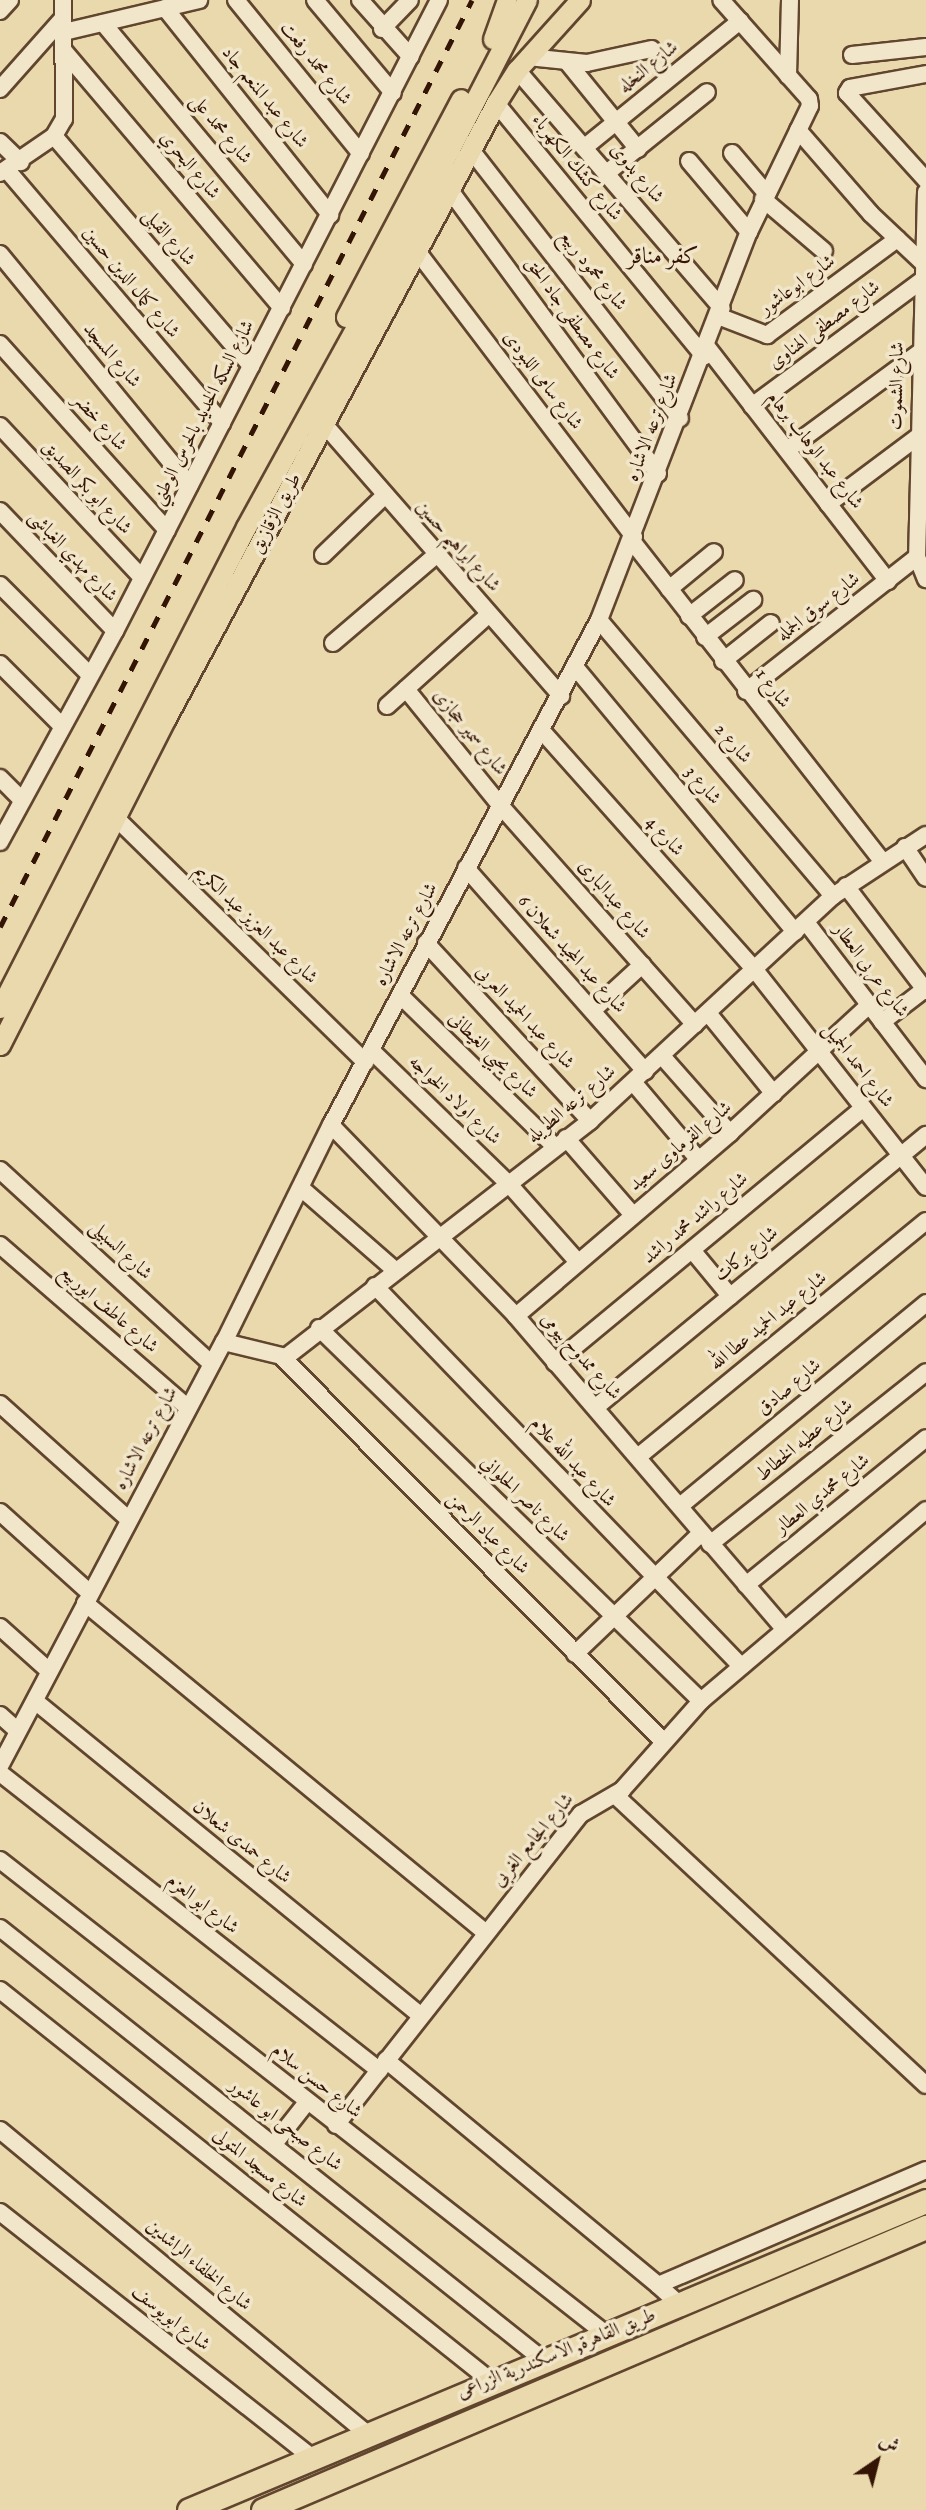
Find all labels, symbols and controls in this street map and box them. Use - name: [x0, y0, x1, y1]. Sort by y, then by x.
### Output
- street label: شارع محمد رفعت: [274, 18, 356, 110]
- street label: شارع النخله: [614, 37, 684, 99]
- street label: شارع عبد المنعم جاد: [216, 42, 312, 154]
- street label: شارع محمد على: [184, 90, 256, 170]
- street label: شارع كشك الكهرباء: [526, 110, 626, 226]
- street label: شارع البحري: [154, 127, 224, 205]
- street label: شارع بدوى: [604, 139, 668, 209]
- street label: شارع القبلى: [137, 204, 199, 272]
- street label: شارع كمال الدين حسين: [77, 222, 183, 344]
- street label: شارع محمود ربيع: [553, 226, 631, 316]
- district label: كفر مناقر: [627, 243, 699, 271]
- street label: شارع ابوعاشور: [756, 251, 840, 321]
- street label: شارع مصطفى جاد الحق: [519, 253, 623, 385]
- street label: شارع مصطفى الهناوى: [765, 277, 885, 375]
- street label: شارع السكه الحديد بالحرس الوطني: [147, 317, 261, 509]
- street label: شارع المسجد: [77, 319, 145, 393]
- street label: شارع سامى اللبودى: [497, 327, 587, 435]
- street label: شارع الشموت: [886, 342, 910, 430]
- street label: شارع ترعه الاشاره: [622, 371, 684, 485]
- street label: شارع عبد الوهاب برهام: [761, 388, 867, 514]
- street label: شارع خضر: [67, 389, 131, 457]
- street label: شارع ابو بكر الصديق: [36, 436, 136, 540]
- street label: طريق الزقازيق: [246, 470, 308, 558]
- street label: شارع ابراهيم حسين: [410, 496, 504, 598]
- street label: شارع مهدي الغباشى: [23, 506, 121, 608]
- street label: شارع سوق الجمله: [773, 568, 865, 648]
- street label: شارع 1: [749, 665, 795, 713]
- street label: شارع سمير حجازى: [427, 685, 511, 781]
- street label: شارع 2: [708, 719, 756, 769]
- street label: شارع 3: [679, 762, 725, 810]
- street label: شارع 4: [640, 812, 688, 862]
- street label: شارع عبدالبارى: [572, 855, 654, 945]
- street label: شارع عبد العزيز عبد الكريم: [189, 860, 321, 990]
- street label: شارع ترعه الاشاره: [370, 880, 444, 990]
- street label: شارع عبد المجيد شعلان 6: [512, 891, 630, 1019]
- street label: شارع عربى العطار: [827, 920, 913, 1022]
- street label: شارع عبد الحميد العربى: [470, 961, 578, 1075]
- street label: شارع يحيي الغيطانى: [443, 1008, 541, 1104]
- street label: شارع احمد الجميل: [817, 1019, 897, 1113]
- street label: شارع اولاد الخواجه: [403, 1051, 505, 1151]
- street label: شارع ترعه الطويله: [523, 1061, 621, 1149]
- street label: شارع الفرماوى سعيد: [625, 1097, 737, 1197]
- street label: شارع راشد محمد راشد: [638, 1168, 754, 1270]
- street label: شارع السبيلى: [84, 1216, 156, 1286]
- street label: شارع بركات: [710, 1222, 784, 1288]
- street label: شارع عاطف ابوربيع: [54, 1261, 162, 1359]
- street label: شارع عبد الحميد عطا الله: [706, 1268, 832, 1376]
- street label: شارع ممدوح بيومى: [535, 1309, 625, 1405]
- street label: شارع صادق: [753, 1355, 827, 1421]
- street label: شارع ترعه الاشاره: [110, 1384, 184, 1494]
- street label: شارع عطيه الخطاط: [752, 1395, 858, 1487]
- street label: شارع عبد الله علام: [524, 1413, 620, 1513]
- street label: شارع محمدي العطار: [771, 1450, 875, 1540]
- street label: شارع ناصر الحلواني: [475, 1452, 573, 1548]
- street label: شارع عباد الرحمن: [441, 1488, 533, 1580]
- street label: شارع الجامع الغربى: [488, 1790, 580, 1892]
- street label: شارع حمدى شعلان: [187, 1796, 295, 1890]
- street label: شارع ابو العزم: [161, 1870, 243, 1940]
- street label: شارع حسن سلام: [266, 2040, 366, 2124]
- street label: شارع صبحى ابو عاشور: [224, 2075, 346, 2177]
- street label: شارع مسجد المتولى: [207, 2124, 311, 2214]
- street label: شارع الخلفاء الراشدين: [141, 2215, 255, 2317]
- street label: شارع ابويوسف: [126, 2281, 214, 2357]
- street label: طريق القاهرة, الاسكندرية الزراعى: [455, 2305, 659, 2405]
- north arrow: [842, 2426, 912, 2496]
- text: ش: [874, 2429, 904, 2459]

